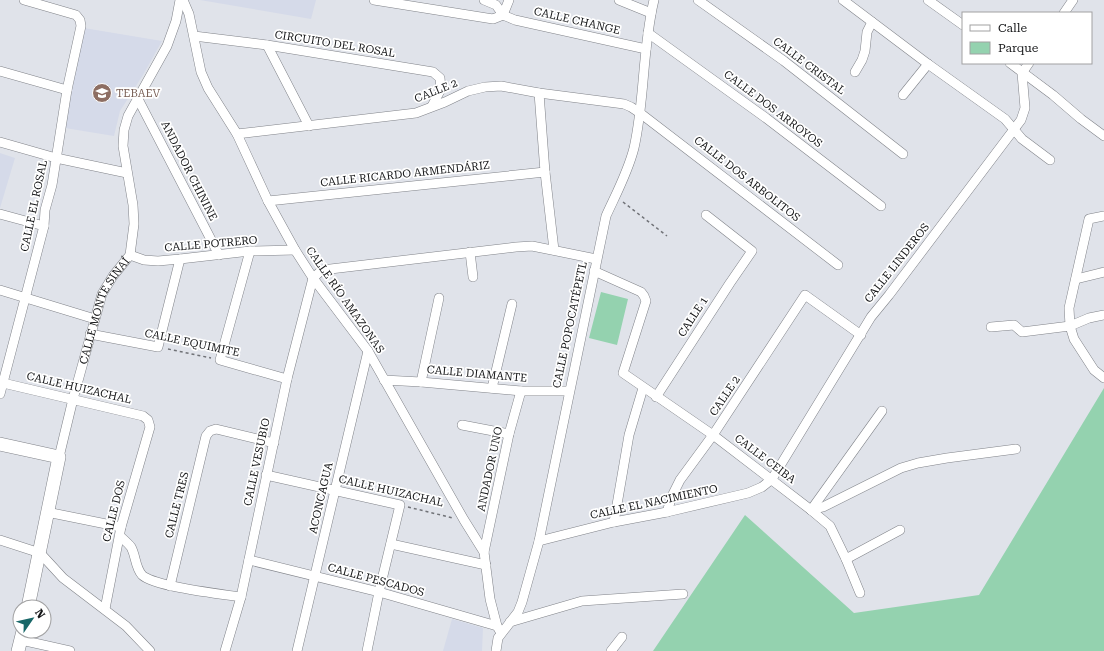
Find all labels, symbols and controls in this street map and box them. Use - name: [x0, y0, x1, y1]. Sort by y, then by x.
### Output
- street label: CALLE CHANGE: [533, 5, 621, 37]
- legend: [962, 12, 1092, 64]
- text: Calle: [998, 21, 1028, 35]
- street label: CIRCUITO DEL ROSAL: [274, 28, 396, 60]
- street label: CALLE CRISTAL: [770, 35, 848, 97]
- text: Parque: [998, 41, 1039, 55]
- street label: CALLE DOS ARROYOS: [721, 68, 825, 150]
- street label: CALLE 2: [413, 77, 459, 105]
- school or university icon: TEBAEV: [91, 82, 113, 104]
- place label: TEBAEV: [116, 87, 160, 100]
- street label: ANDADOR CHININE: [158, 119, 220, 223]
- street label: CALLE DOS ARBOLITOS: [691, 134, 803, 224]
- street label: CALLE RICARDO ARMENDÁRIZ: [320, 158, 491, 189]
- street label: CALLE EL ROSAL: [18, 159, 50, 253]
- street label: CALLE LINDEROS: [862, 220, 932, 305]
- street label: CALLE POTRERO: [164, 233, 258, 255]
- street label: CALLE RÍO AMAZONAS: [303, 244, 388, 356]
- street label: CALLE MONTE SINAÍ: [76, 254, 132, 366]
- street label: CALLE POPOCATÉPETL: [549, 260, 590, 389]
- street label: CALLE 1: [675, 295, 711, 339]
- street label: CALLE EQUIMITE: [143, 327, 241, 359]
- street label: CALLE DIAMANTE: [426, 363, 528, 385]
- street label: CALLE HUIZACHAL: [25, 370, 133, 406]
- street label: CALLE 2: [707, 374, 743, 418]
- street label: CALLE VESUBIO: [241, 417, 273, 507]
- street label: ANDADOR UNO: [475, 425, 505, 513]
- street label: CALLE CEIBA: [732, 432, 798, 486]
- street label: ACONCAGUA: [306, 461, 336, 535]
- street label: CALLE TRES: [162, 470, 192, 540]
- street label: CALLE HUIZACHAL: [337, 473, 445, 509]
- street label: CALLE DOS: [100, 479, 128, 543]
- street label: CALLE EL NACIMIENTO: [589, 482, 719, 522]
- street label: CALLE PESCADOS: [326, 561, 426, 599]
- north arrow: [12, 599, 52, 639]
- text: N: [32, 607, 48, 621]

